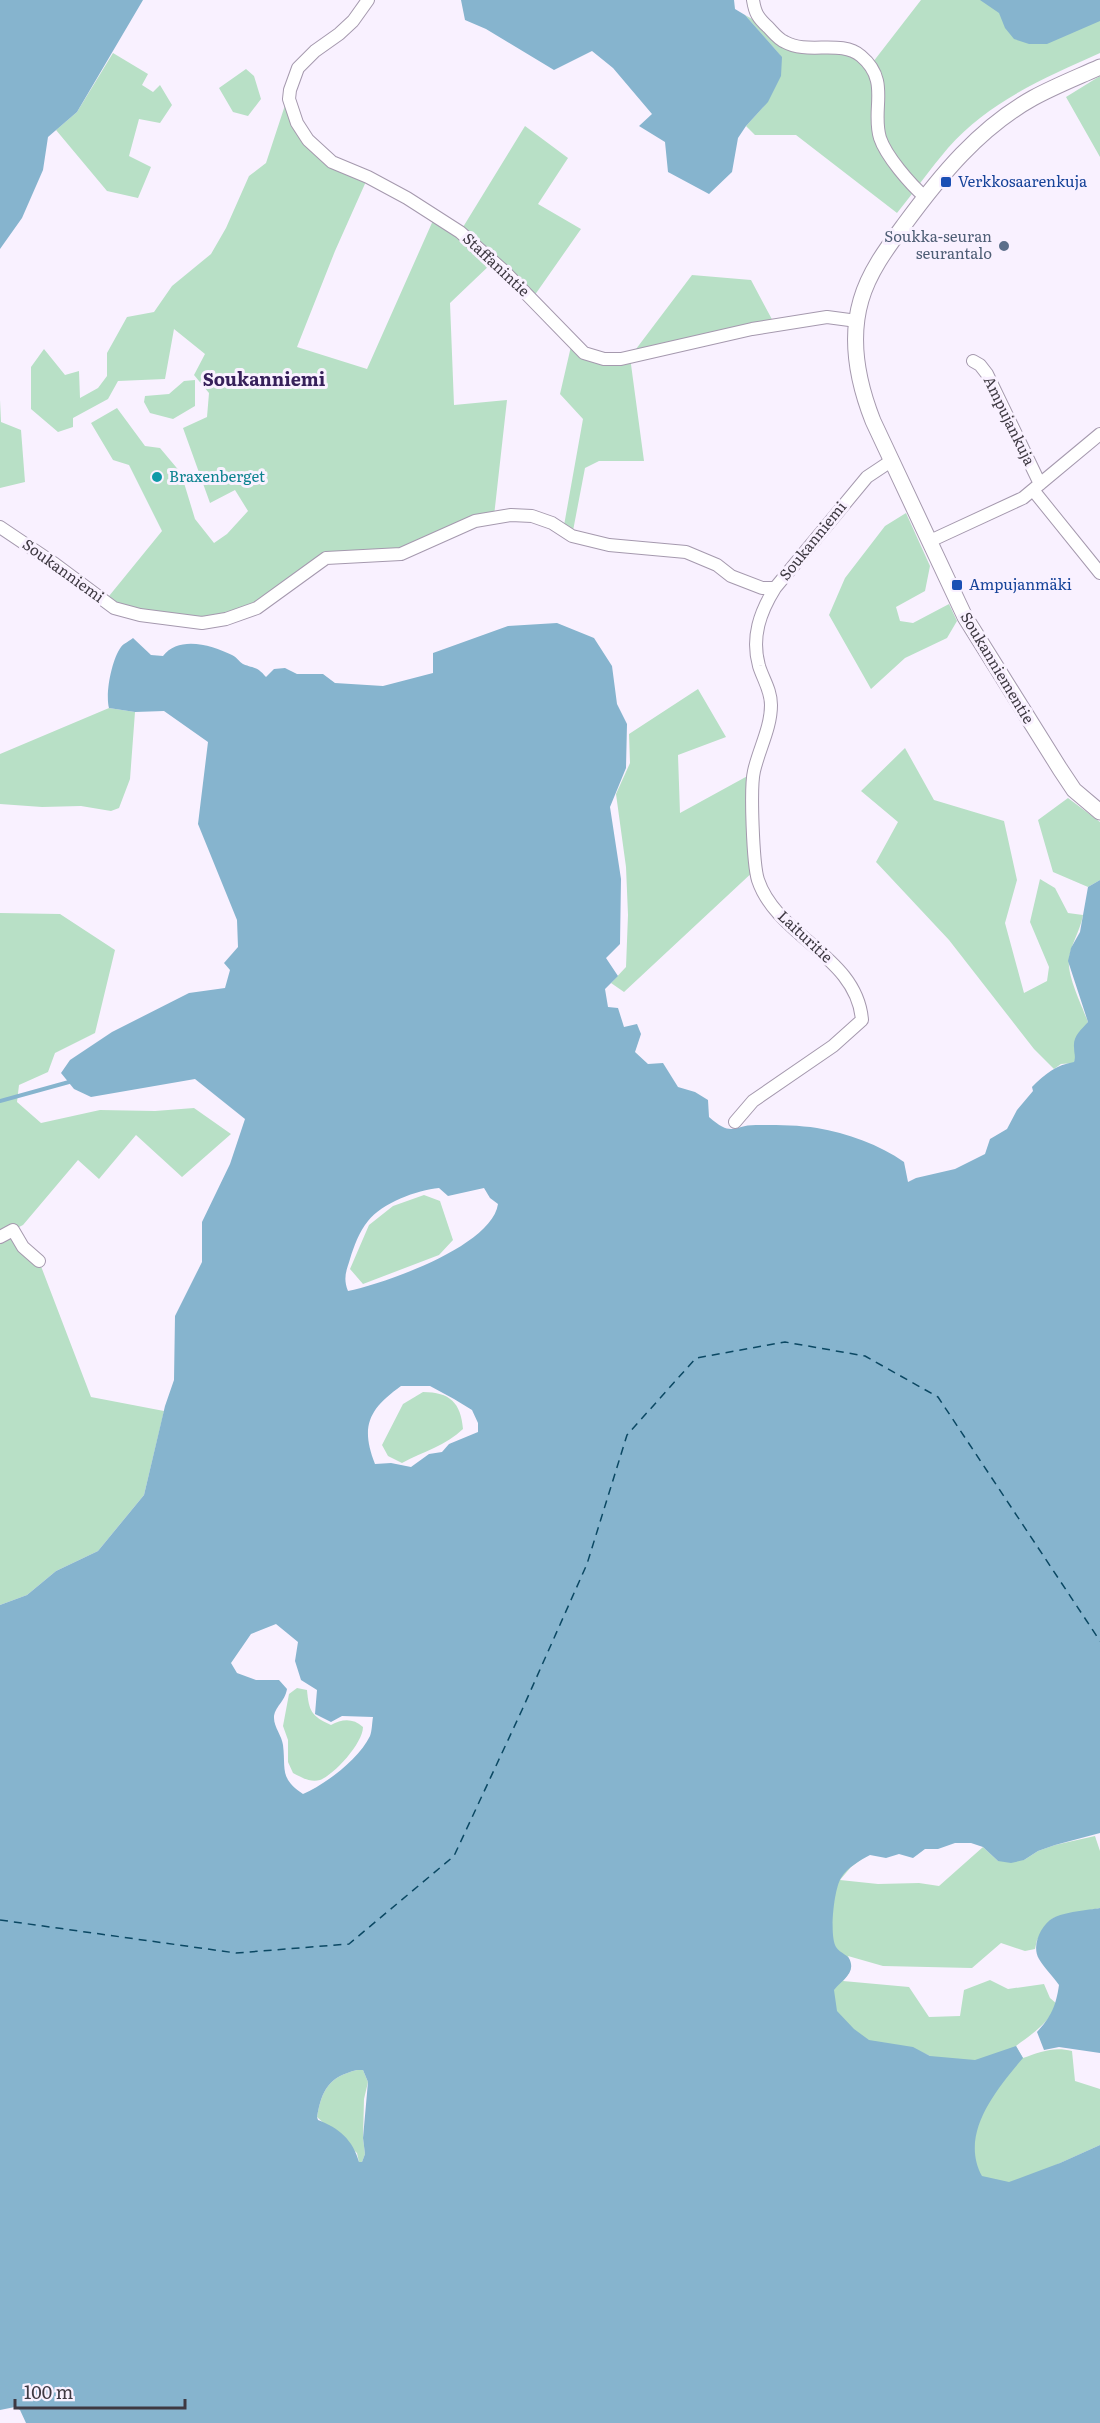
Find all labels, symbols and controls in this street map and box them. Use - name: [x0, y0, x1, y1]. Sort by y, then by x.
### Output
- place label: Verkkosaarenkuja: [958, 169, 1088, 192]
- marker: Verkkosaarenkuja: [939, 175, 953, 189]
- place label: Soukka-seuran seurantalo: [884, 224, 992, 264]
- street label: Staffanintie: [458, 227, 536, 301]
- marker: Soukka-seuran seurantalo: [997, 239, 1011, 253]
- district label: Soukanniemi: [203, 365, 326, 392]
- street label: Ampujankuja: [979, 372, 1042, 470]
- place label: Braxenberget: [169, 464, 265, 487]
- marker: Braxenberget: [150, 470, 164, 484]
- street label: Soukanniemi: [773, 495, 851, 585]
- street label: Soukanniemi: [18, 532, 110, 607]
- place label: Ampujanmäki: [969, 572, 1072, 595]
- marker: Ampujanmäki: [950, 578, 964, 592]
- street label: Soukanniementie: [956, 607, 1041, 728]
- street label: Laituritie: [773, 904, 839, 968]
- scale bar: [15, 2372, 184, 2410]
- text: 100 m: [24, 2378, 73, 2405]

